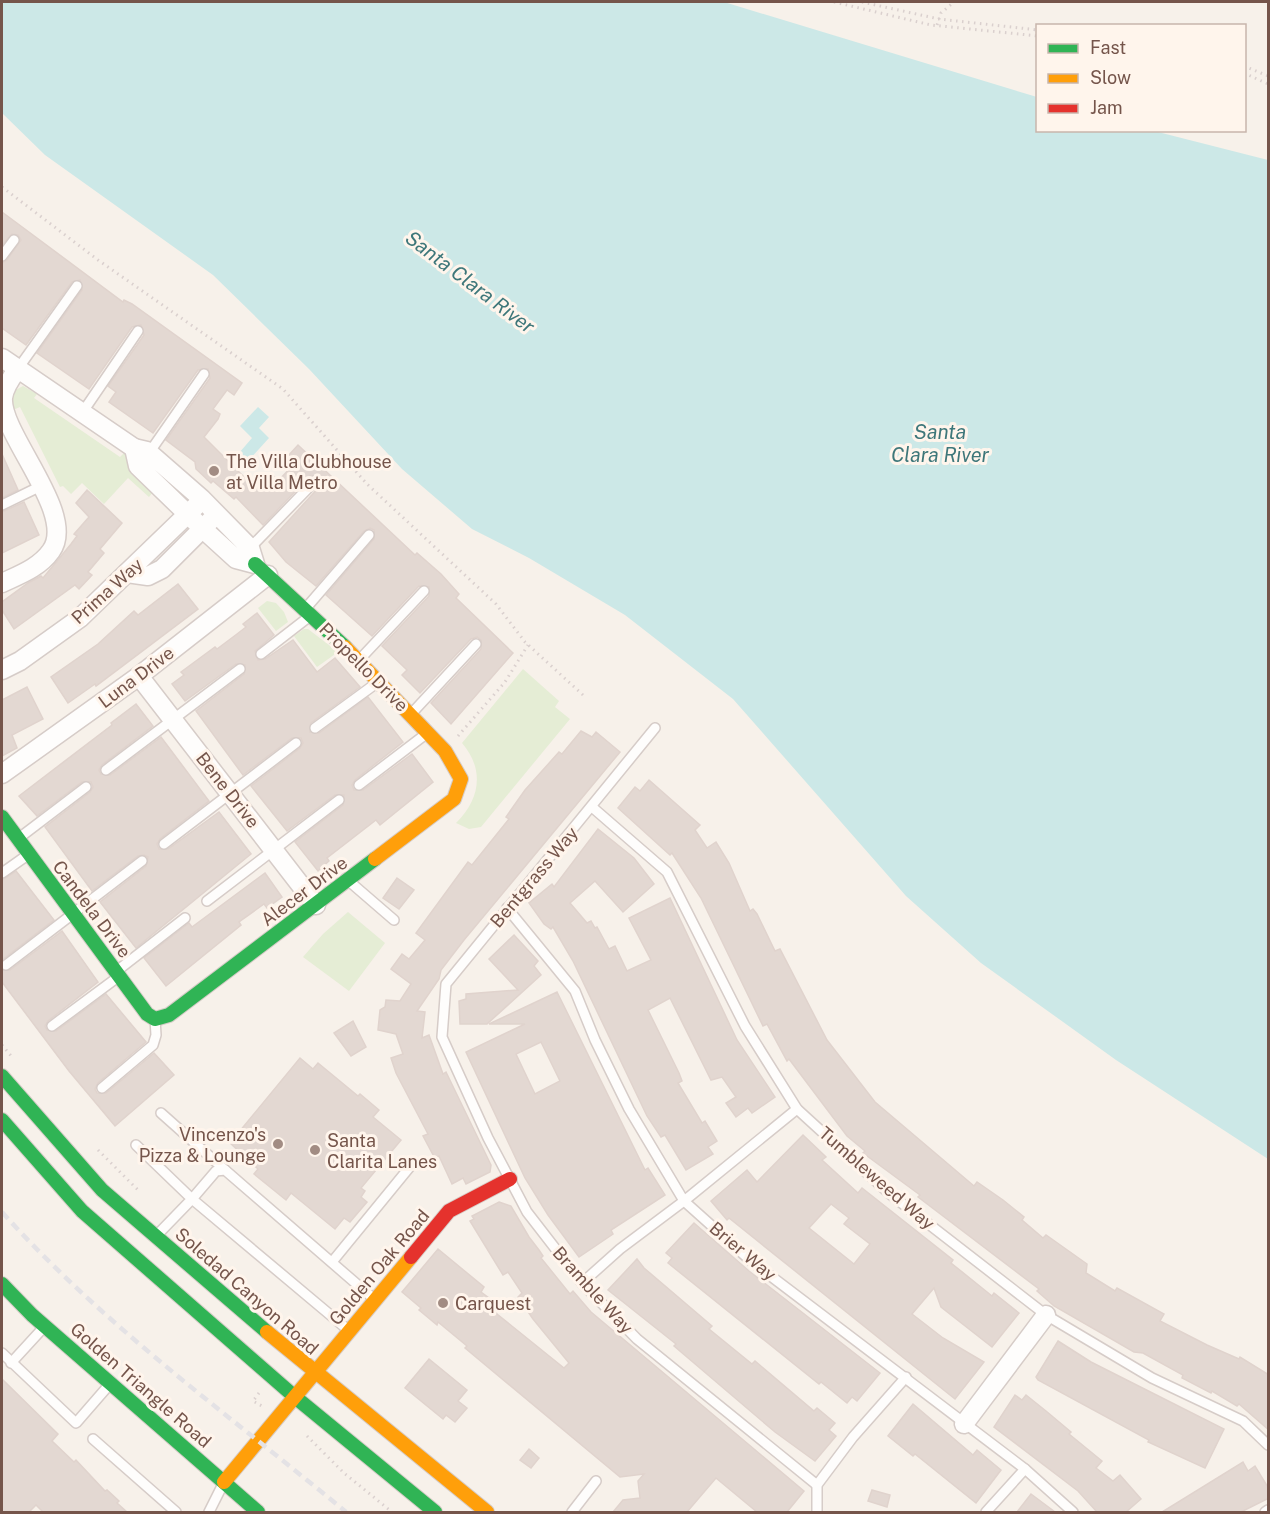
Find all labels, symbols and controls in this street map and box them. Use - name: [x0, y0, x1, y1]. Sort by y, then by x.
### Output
- legend: [1036, 24, 1246, 132]
- text: Fast: [1090, 37, 1126, 58]
- text: Slow: [1090, 67, 1131, 88]
- text: Jam: [1090, 97, 1123, 118]
- water label: Santa Clara River: [401, 226, 540, 339]
- water label: Santa Clara River: [891, 420, 990, 467]
- place label: The Villa Clubhouse at Villa Metro: [226, 451, 392, 493]
- marker: The Villa Clubhouse at Villa Metro: [207, 464, 221, 478]
- street label: Prima Way: [67, 553, 147, 628]
- street label: Propello Drive: [315, 618, 413, 716]
- street label: Luna Drive: [94, 642, 178, 712]
- street label: Bene Drive: [192, 748, 264, 832]
- street label: Bentgrass Way: [486, 822, 582, 932]
- street label: Alecer Drive: [257, 852, 351, 930]
- street label: Candela Drive: [49, 856, 135, 962]
- street label: Tumbleweed Way: [815, 1122, 939, 1234]
- place label: Vincenzo's Pizza & Lounge: [139, 1124, 266, 1166]
- place label: Santa Clarita Lanes: [327, 1130, 437, 1172]
- marker: Vincenzo's Pizza & Lounge: [271, 1137, 285, 1151]
- marker: Santa Clarita Lanes: [308, 1143, 322, 1157]
- street label: Golden Oak Road: [325, 1205, 433, 1329]
- street label: Brier Way: [705, 1217, 781, 1285]
- street label: Soledad Canyon Road: [171, 1223, 323, 1359]
- street label: Bramble Way: [548, 1242, 638, 1338]
- place label: Carquest: [455, 1293, 531, 1314]
- marker: Carquest: [436, 1296, 450, 1310]
- street label: Golden Triangle Road: [66, 1318, 216, 1452]

